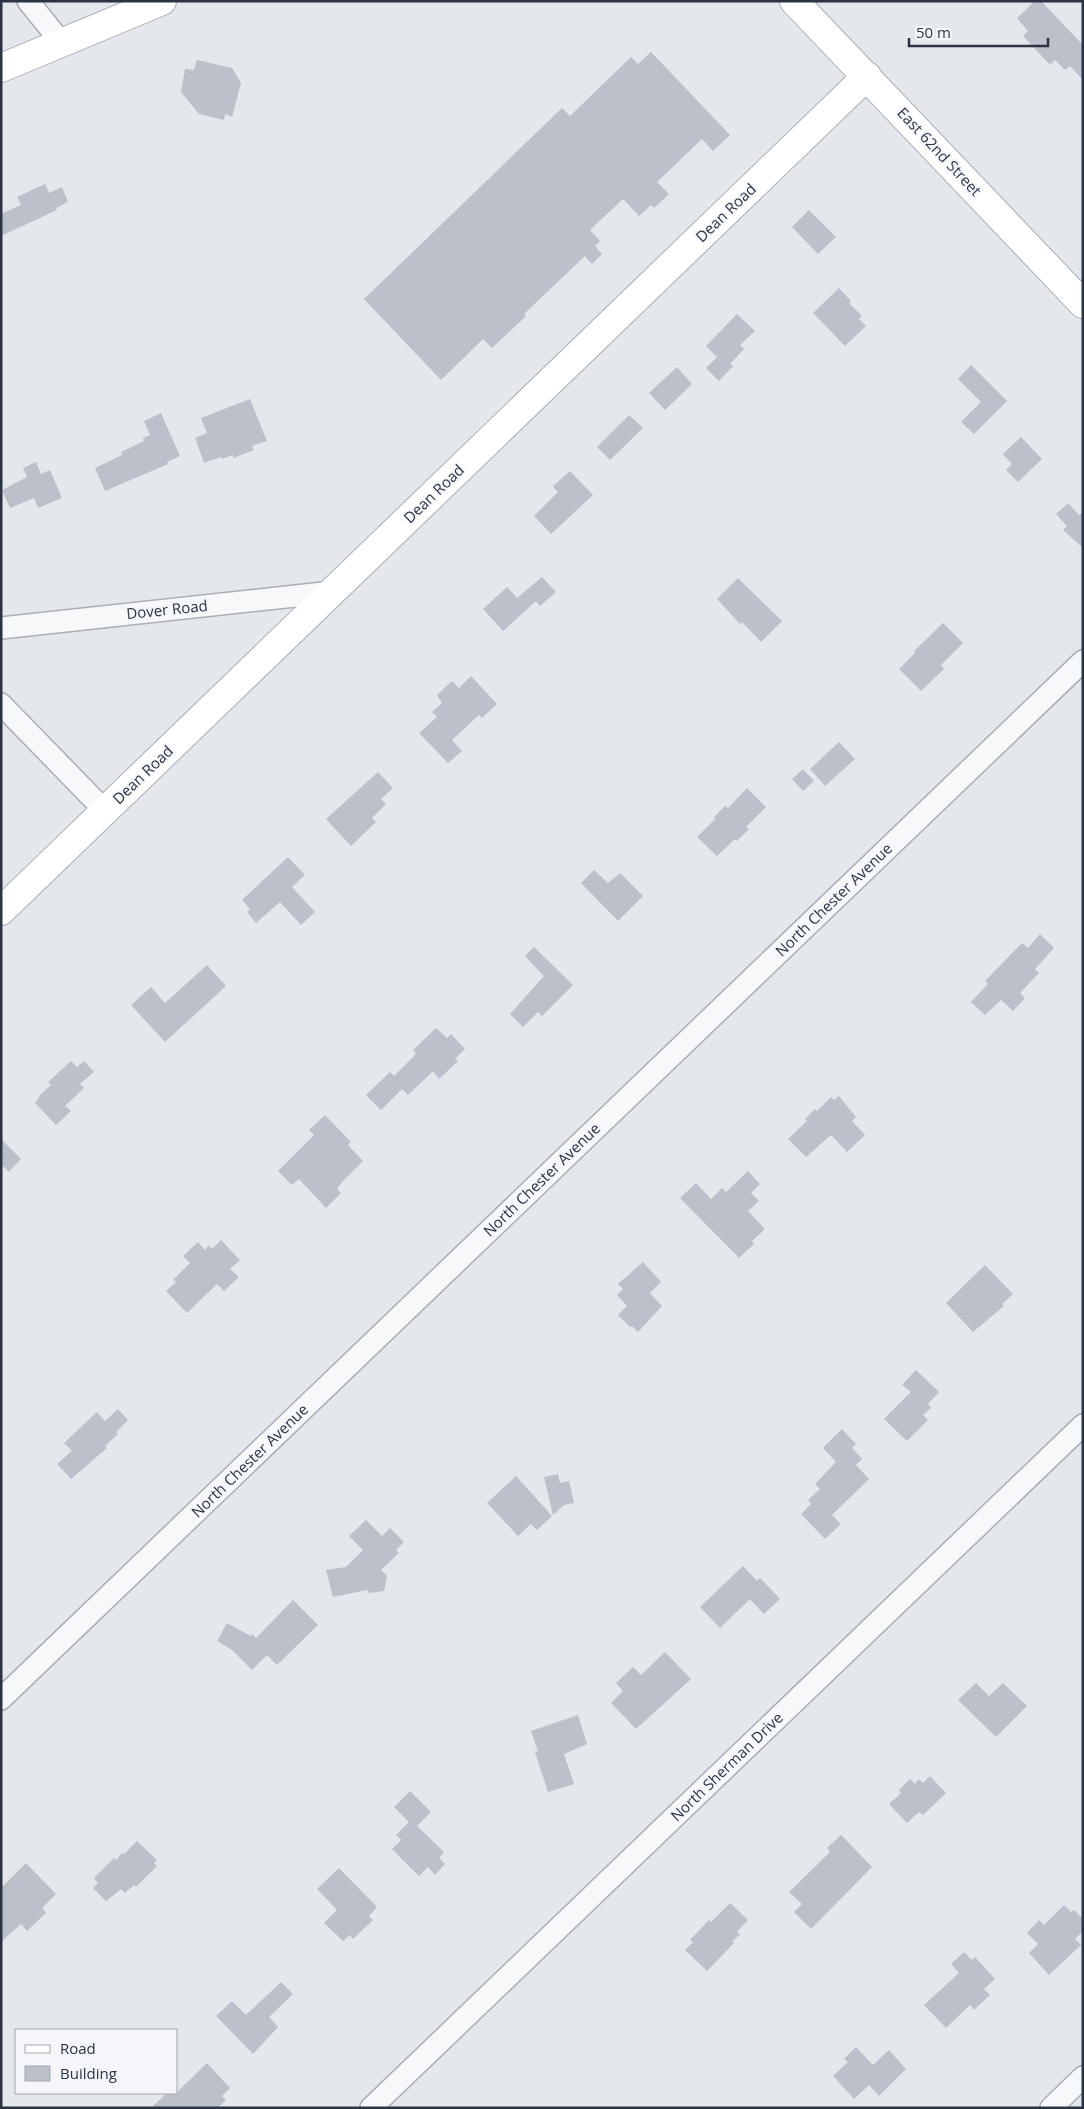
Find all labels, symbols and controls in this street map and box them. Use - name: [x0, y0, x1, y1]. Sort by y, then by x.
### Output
- scale bar: [909, 15, 1048, 47]
- text: 50 m: [916, 22, 951, 42]
- street label: East 62nd Street: [893, 103, 986, 200]
- street label: Dean Road: [691, 179, 760, 246]
- street label: Dean Road: [399, 460, 468, 527]
- street label: Dover Road: [125, 595, 209, 623]
- street label: Dean Road: [108, 741, 177, 808]
- street label: North Chester Avenue: [771, 838, 896, 960]
- street label: North Chester Avenue: [479, 1118, 604, 1240]
- street label: North Chester Avenue: [187, 1399, 312, 1521]
- street label: North Sherman Drive: [666, 1707, 787, 1825]
- legend: [15, 2029, 178, 2094]
- text: Road: [60, 2038, 96, 2058]
- text: Building: [60, 2063, 117, 2083]

